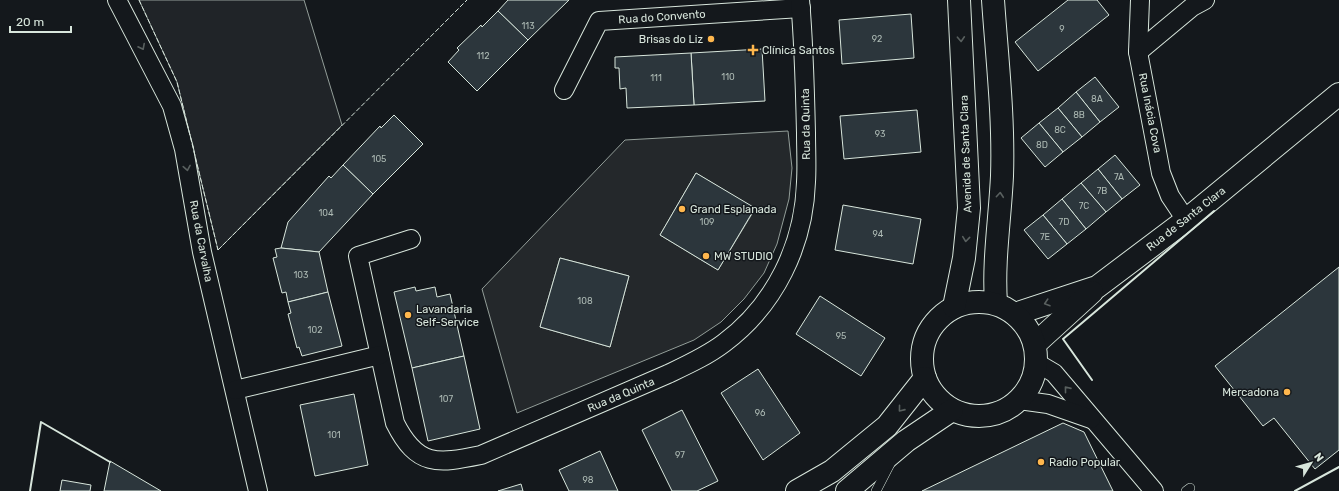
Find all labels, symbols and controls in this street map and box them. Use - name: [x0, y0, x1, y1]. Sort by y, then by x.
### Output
- street label: Rua do Convento: [618, 7, 706, 27]
- scale bar: [10, 8, 71, 34]
- text: 20 m: [16, 15, 44, 29]
- house number: 113: [521, 21, 535, 31]
- house number: 9: [1059, 24, 1065, 34]
- place label: Brisas do Liz: [639, 33, 703, 46]
- marker: Brisas do Liz: [706, 34, 716, 44]
- house number: 92: [872, 34, 882, 44]
- one-way arrow: [957, 36, 966, 42]
- one-way arrow: [137, 43, 144, 50]
- marker: Clínica Santos: [747, 44, 759, 56]
- place label: Clínica Santos: [762, 44, 835, 57]
- house number: 112: [477, 51, 490, 61]
- house number: 110: [721, 72, 735, 82]
- street label: Rua Inácia Cova: [1136, 72, 1164, 154]
- house number: 111: [650, 73, 662, 83]
- street label: Rua da Quinta: [799, 88, 813, 160]
- house number: 8A: [1091, 94, 1103, 104]
- street label: Avenida de Santa Clara: [957, 95, 975, 213]
- house number: 8B: [1073, 110, 1085, 120]
- house number: 8C: [1054, 125, 1066, 135]
- house number: 93: [875, 129, 885, 139]
- house number: 8D: [1036, 140, 1048, 150]
- house number: 105: [372, 154, 386, 164]
- one-way arrow: [182, 165, 191, 171]
- house number: 7A: [1114, 172, 1124, 182]
- street label: Rua de Santa Clara: [1144, 184, 1228, 254]
- house number: 7B: [1097, 186, 1107, 196]
- one-way arrow: [996, 192, 1005, 198]
- street label: Rua da Carvalha: [187, 199, 215, 283]
- house number: 7C: [1079, 201, 1089, 211]
- place label: Grand Esplanada: [690, 203, 777, 216]
- marker: Grand Esplanada: [677, 204, 687, 214]
- house number: 104: [318, 208, 334, 218]
- house number: 109: [700, 217, 714, 227]
- house number: 7D: [1059, 217, 1069, 227]
- house number: 94: [873, 229, 884, 239]
- house number: 7E: [1040, 232, 1050, 242]
- one-way arrow: [962, 236, 971, 242]
- place label: MW STUDIO: [714, 250, 773, 263]
- marker: MW STUDIO: [701, 251, 711, 261]
- house number: 103: [294, 270, 308, 280]
- house number: 108: [577, 296, 593, 306]
- one-way arrow: [1044, 298, 1051, 307]
- place label: Lavandaria Self-Service: [416, 303, 479, 329]
- marker: Lavandaria Self-Service: [403, 310, 413, 320]
- house number: 102: [308, 325, 322, 335]
- house number: 95: [836, 331, 846, 341]
- street label: Rua da Quinta: [586, 375, 656, 415]
- one-way arrow: [1065, 386, 1072, 394]
- place label: Mercadona: [1222, 386, 1279, 399]
- marker: Mercadona: [1282, 387, 1292, 397]
- house number: 107: [439, 394, 453, 404]
- one-way arrow: [899, 405, 906, 412]
- house number: 96: [755, 408, 766, 418]
- house number: 101: [327, 430, 341, 440]
- north arrow: [1291, 443, 1331, 483]
- house number: 97: [675, 450, 685, 460]
- text: N: [1311, 450, 1326, 464]
- place label: Radio Popular: [1049, 456, 1121, 469]
- marker: Radio Popular: [1036, 457, 1046, 467]
- house number: 98: [582, 475, 594, 485]

